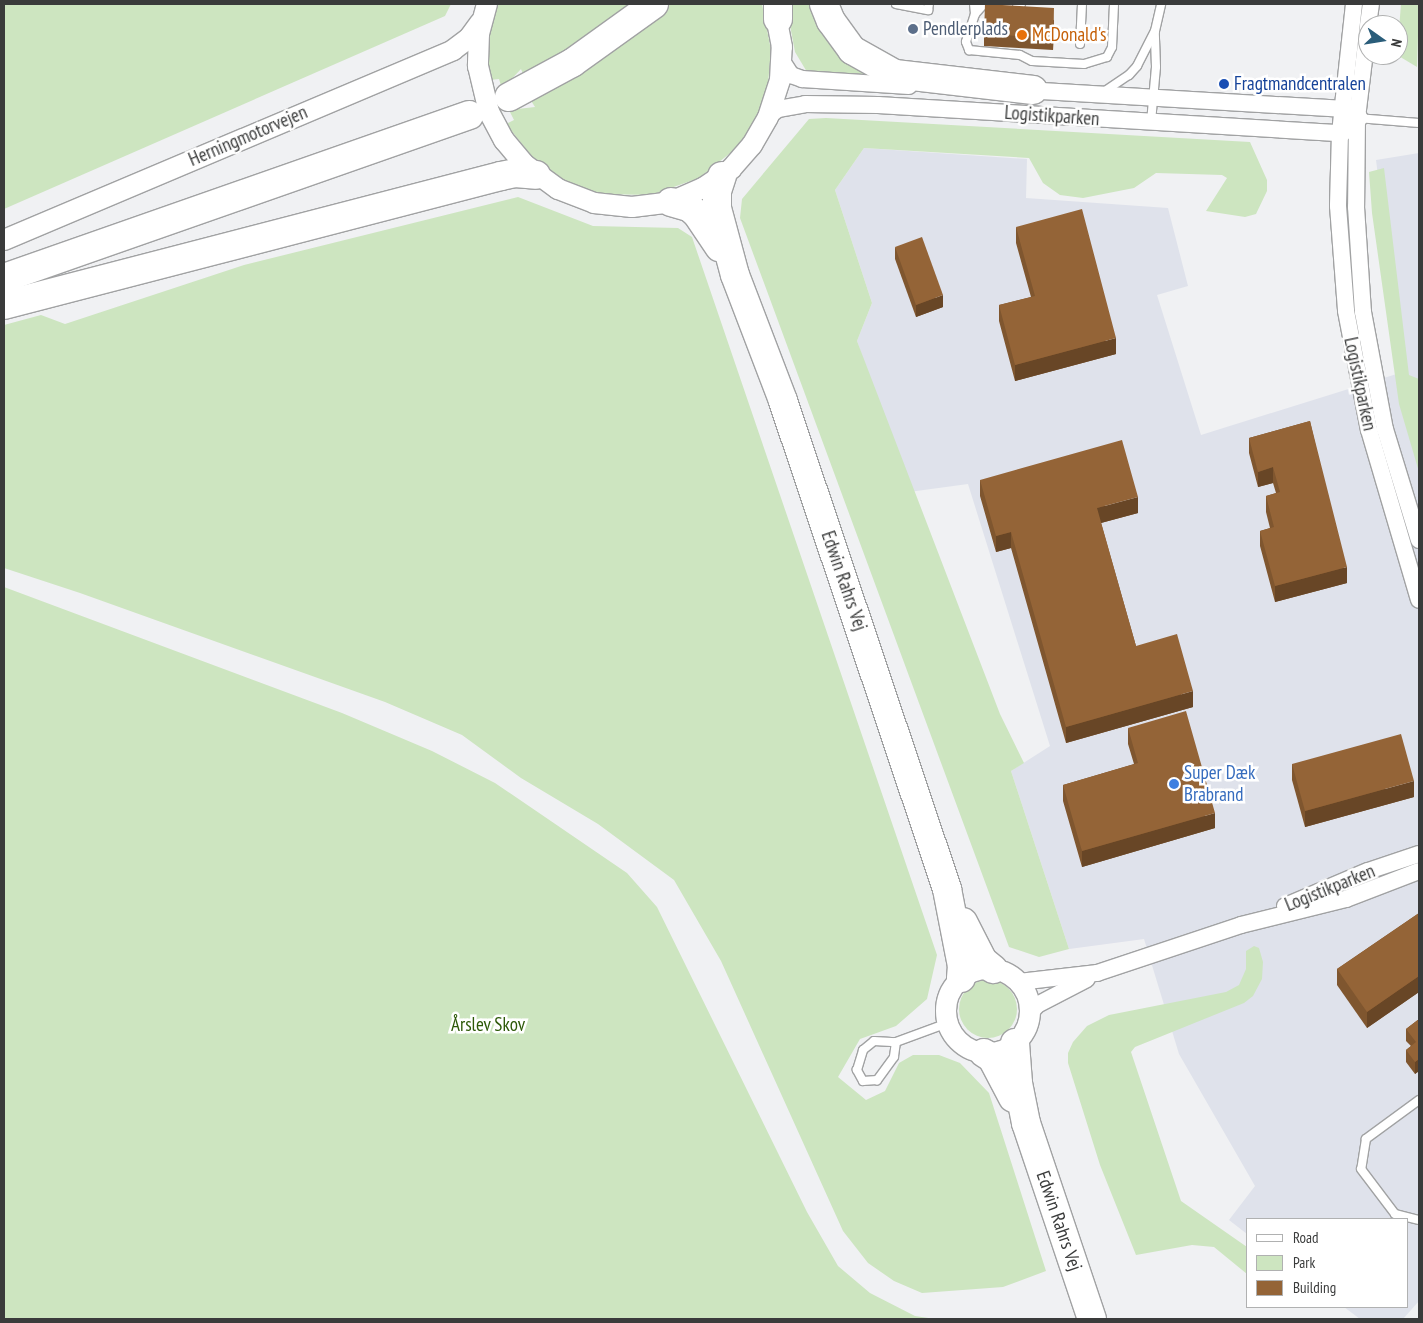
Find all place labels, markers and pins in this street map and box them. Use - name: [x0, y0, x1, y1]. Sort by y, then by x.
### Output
- place label: Pendlerplads: [923, 18, 1008, 40]
- marker: Pendlerplads: [907, 23, 919, 35]
- place label: McDonald's: [1032, 24, 1107, 46]
- marker: McDonald's: [1016, 29, 1028, 41]
- place label: Fragtmandcentralen: [1234, 73, 1366, 95]
- marker: Fragtmandcentralen: [1218, 78, 1230, 90]
- place label: Super Dæk Brabrand: [1184, 762, 1255, 806]
- marker: Super Dæk Brabrand: [1168, 778, 1180, 790]

